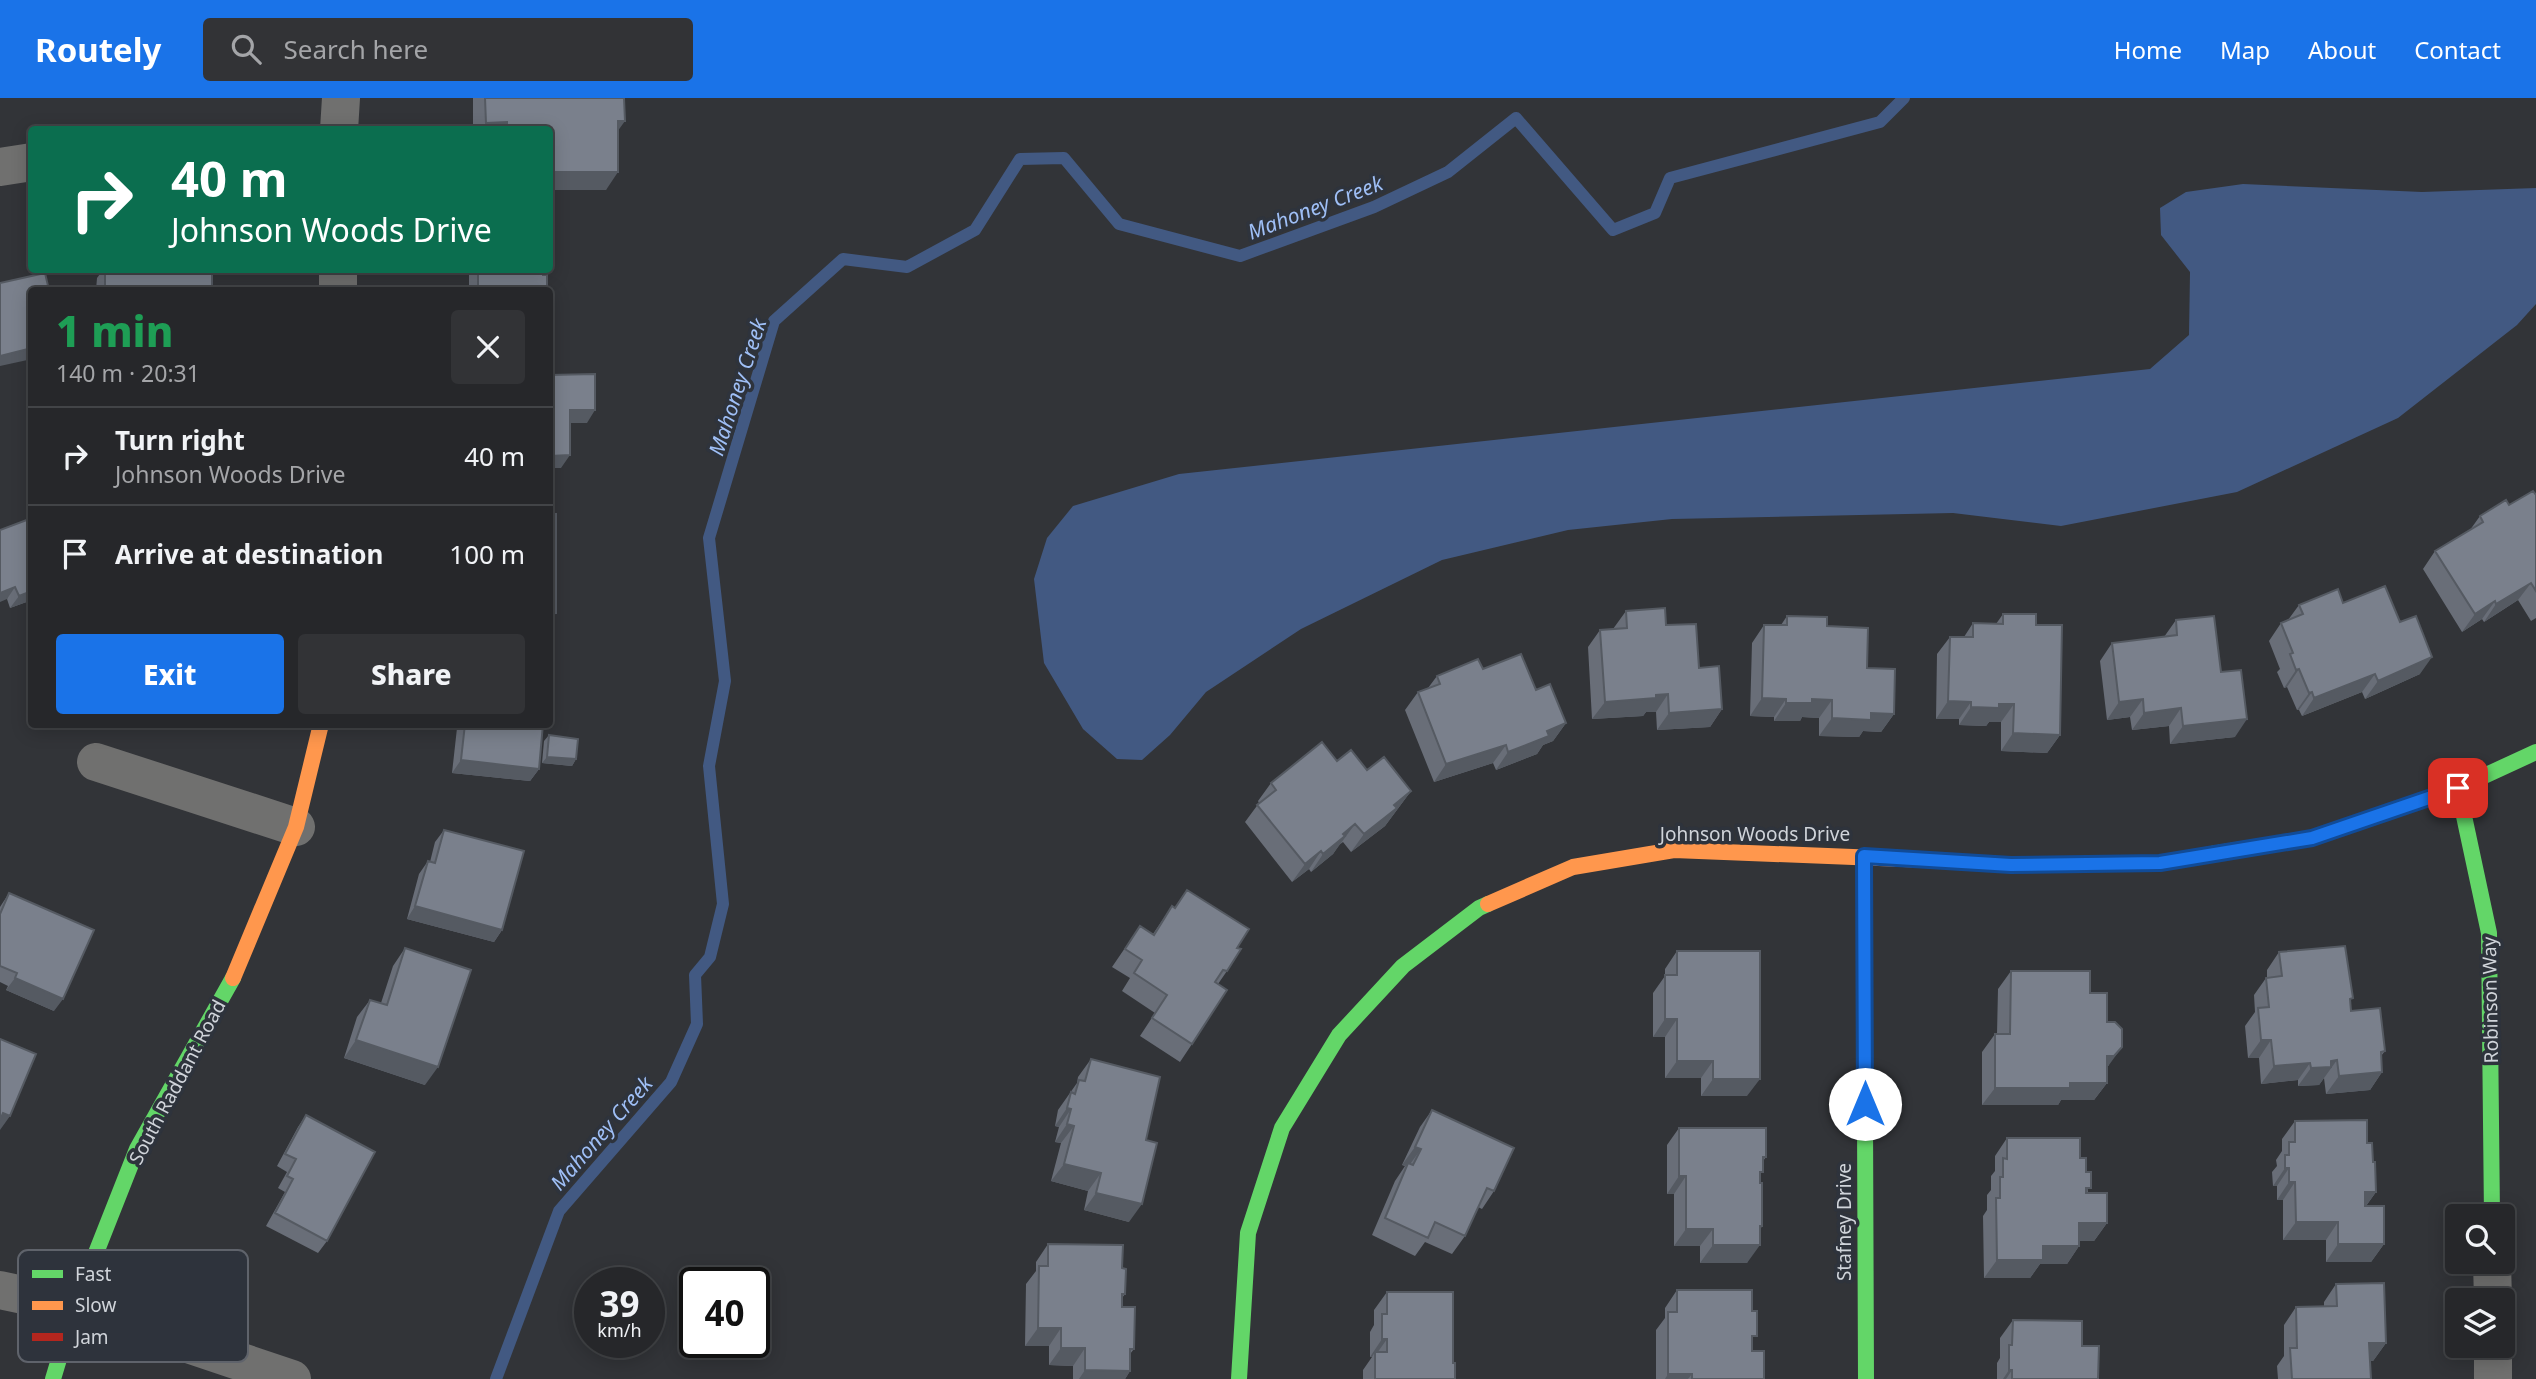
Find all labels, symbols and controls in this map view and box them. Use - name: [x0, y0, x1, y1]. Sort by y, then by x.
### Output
- search box: [203, 18, 693, 81]
- text: Routely: [35, 27, 161, 72]
- icon: search: [227, 30, 265, 68]
- text: Search here: [283, 31, 428, 67]
- text: Home: [2114, 33, 2182, 66]
- text: Map: [2220, 33, 2270, 66]
- text: About: [2308, 33, 2376, 66]
- text: Contact: [2414, 33, 2501, 66]
- text: 40 m: [171, 145, 288, 211]
- icon: right: [56, 154, 147, 245]
- water label: Mahoney Creek: [1243, 168, 1388, 246]
- text: Johnson Woods Drive: [171, 208, 492, 251]
- text: 1 min: [56, 302, 173, 359]
- button: close: [451, 310, 525, 384]
- water label: Mahoney Creek: [702, 313, 773, 459]
- text: 140 m · 20:31: [56, 357, 200, 389]
- text: Turn right: [115, 422, 245, 458]
- icon: right: [56, 437, 94, 475]
- text: 40 m: [464, 438, 525, 474]
- text: Johnson Woods Drive: [115, 458, 346, 490]
- icon: arrive: [56, 535, 94, 573]
- text: Arrive at destination: [115, 536, 384, 572]
- text: 100 m: [449, 536, 525, 572]
- button: Exit: [56, 634, 284, 714]
- button: Share: [298, 634, 525, 714]
- pin: [2428, 758, 2488, 818]
- icon: arrive: [2439, 769, 2477, 807]
- street label: Johnson Woods Drive: [1658, 821, 1850, 847]
- street label: Robinson Way: [2476, 936, 2504, 1063]
- street label: South Raddant Road: [123, 995, 231, 1169]
- position arrow: [1828, 1067, 1902, 1141]
- water label: Mahoney Creek: [544, 1069, 659, 1196]
- street label: Stafney Drive: [1831, 1163, 1857, 1281]
- map controls: [2445, 1204, 2515, 1358]
- button: search: [2445, 1204, 2515, 1274]
- legend: [18, 1250, 248, 1362]
- text: Fast: [75, 1261, 112, 1287]
- speed limit sign: 40: [679, 1267, 770, 1358]
- text: 39: [599, 1280, 640, 1327]
- button: layers: [2445, 1288, 2515, 1358]
- text: Slow: [75, 1292, 116, 1318]
- text: km/h: [597, 1318, 642, 1342]
- text: Jam: [73, 1324, 109, 1350]

